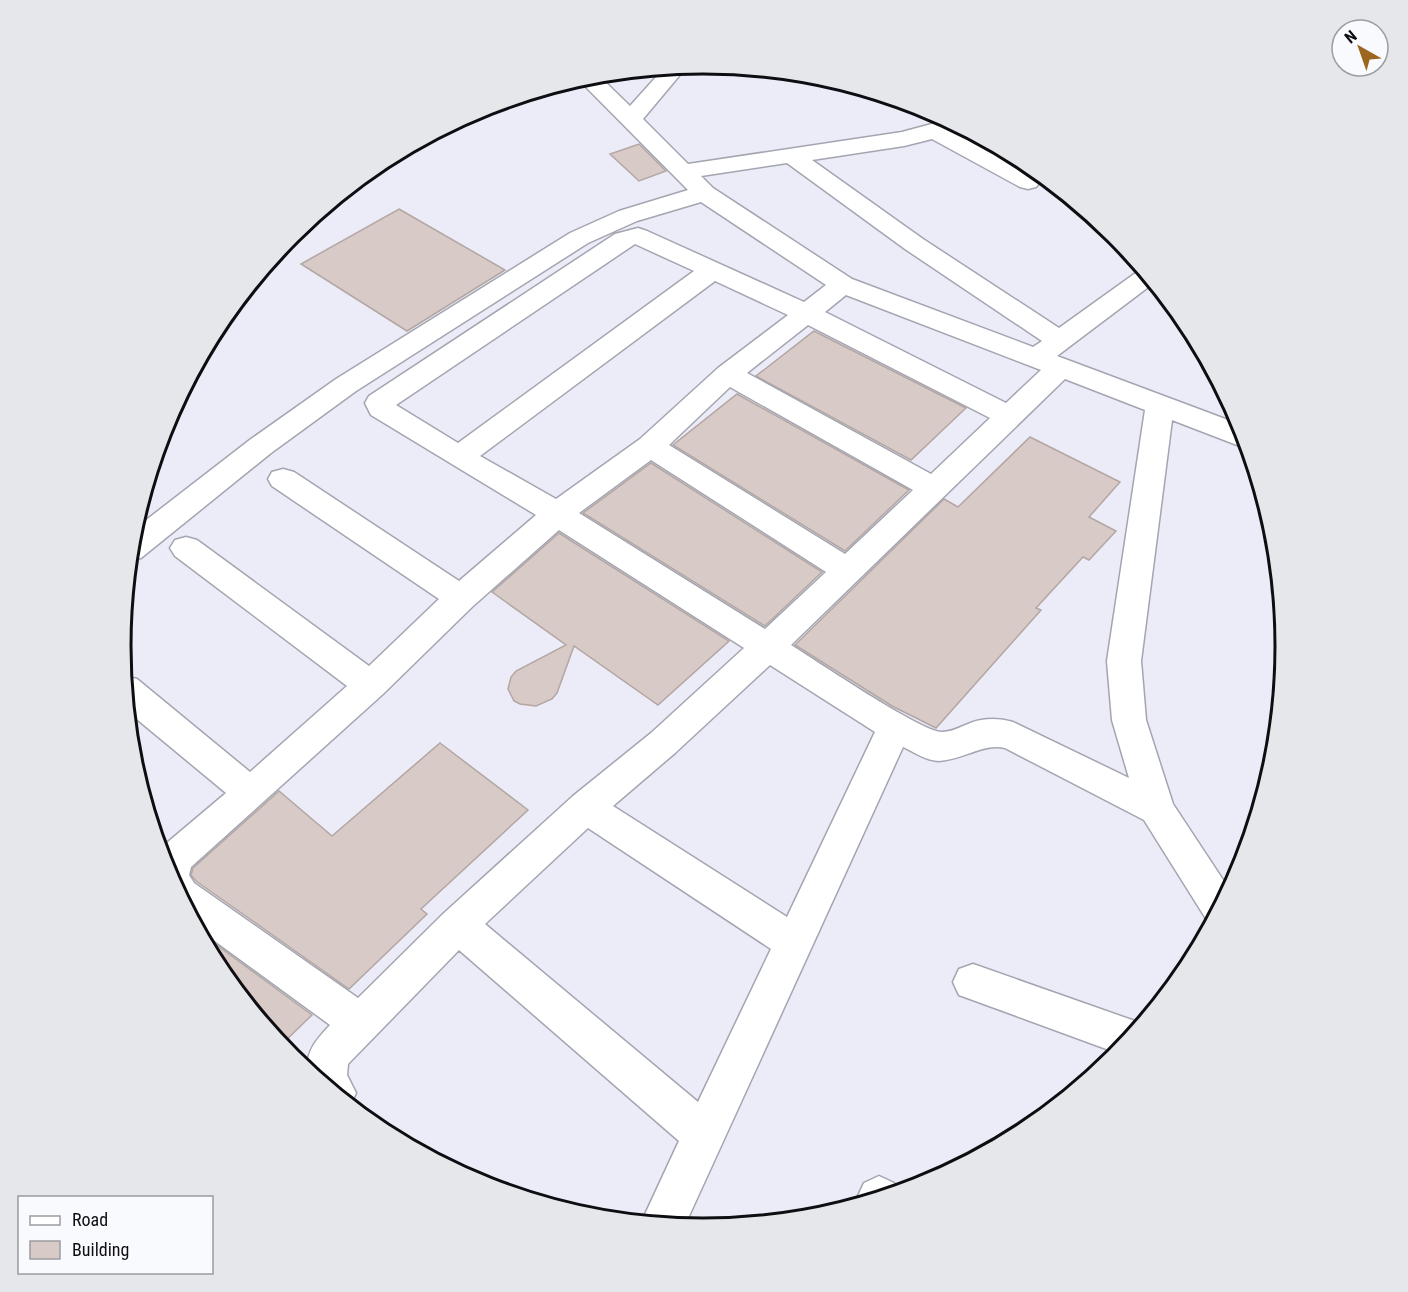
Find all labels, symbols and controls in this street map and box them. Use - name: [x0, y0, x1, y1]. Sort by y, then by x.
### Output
- north arrow: [1330, 18, 1390, 78]
- text: N: [1341, 26, 1361, 47]
- legend: [18, 1196, 213, 1274]
- text: Road: [72, 1209, 108, 1230]
- text: Building: [72, 1239, 129, 1260]

